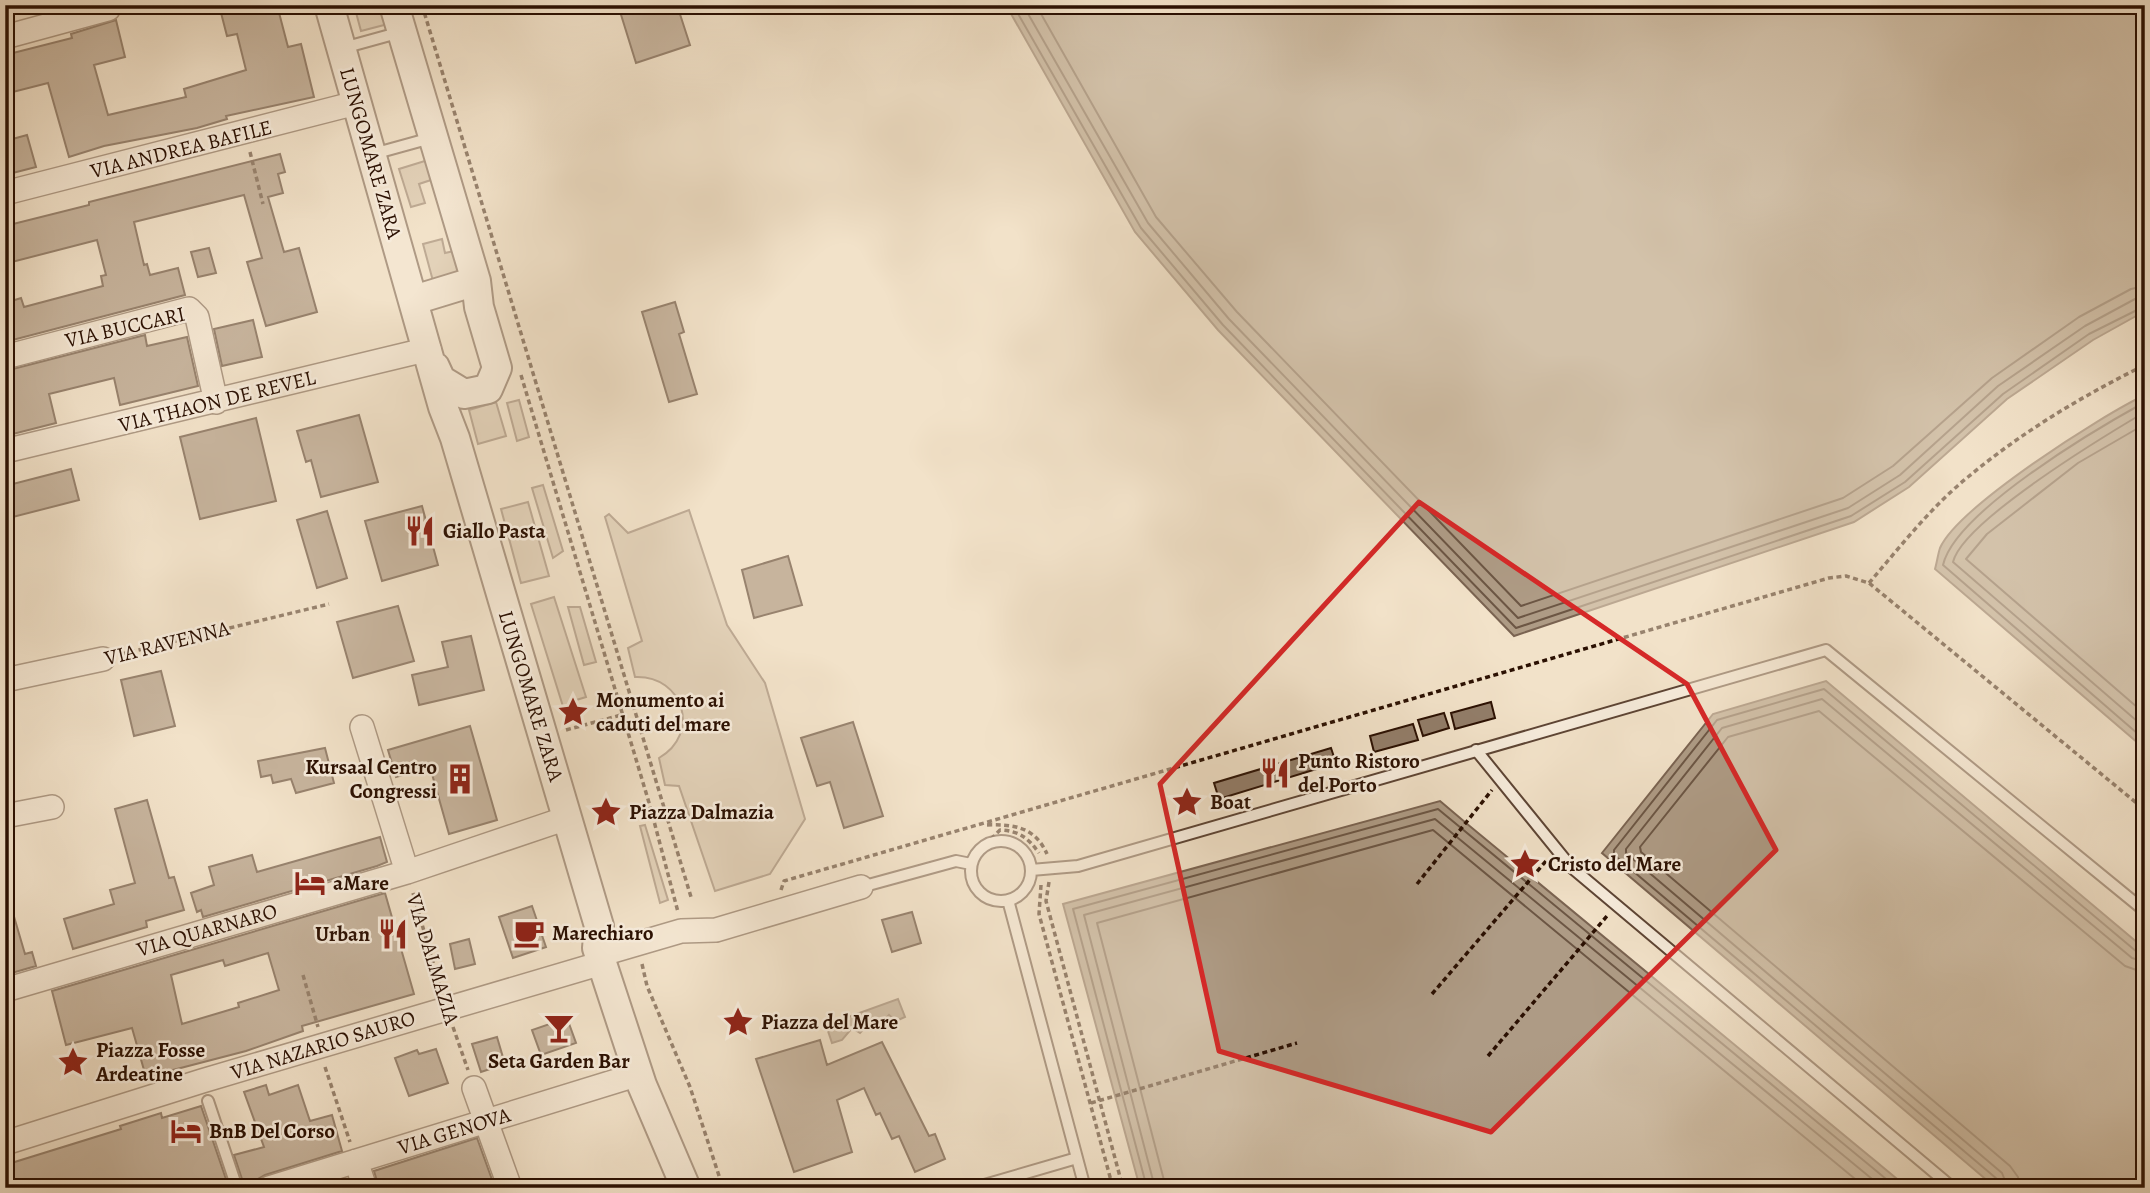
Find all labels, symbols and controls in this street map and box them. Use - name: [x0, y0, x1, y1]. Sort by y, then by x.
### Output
- street label: LUNGOMARE ZARA: [333, 64, 409, 243]
- street label: VIA ANDREA BAFILE: [86, 113, 275, 185]
- street label: VIA BUCCARI: [61, 300, 188, 355]
- street label: VIA THAON DE REVEL: [115, 363, 319, 439]
- restaurant icon: Giallo Pasta: [403, 514, 437, 548]
- place label: Giallo Pasta: [443, 517, 546, 545]
- street label: LUNGOMARE ZARA: [492, 607, 571, 786]
- street label: VIA RAVENNA: [100, 614, 233, 672]
- place label: Monumento ai caduti del mare: [596, 686, 731, 738]
- place icon: Monumento ai caduti del mare: [556, 695, 590, 729]
- place label: Punto Ristoro del Porto: [1298, 747, 1420, 799]
- place label: Kursaal Centro Congressi: [305, 753, 437, 805]
- restaurant icon: Punto Ristoro del Porto: [1258, 756, 1292, 790]
- building icon: Kursaal Centro Congressi: [443, 762, 477, 796]
- place icon: Boat: [1170, 785, 1204, 819]
- place label: Boat: [1210, 788, 1251, 816]
- place icon: Piazza Dalmazia: [589, 795, 623, 829]
- place label: Piazza Dalmazia: [629, 798, 775, 826]
- place icon: Cristo del Mare: [1508, 847, 1542, 881]
- place label: Cristo del Mare: [1548, 850, 1681, 878]
- hotel icon: aMare: [293, 866, 327, 900]
- place label: aMare: [333, 869, 389, 897]
- street label: VIA DALMAZIA: [399, 889, 466, 1029]
- street label: VIA QUARNARO: [133, 897, 280, 964]
- cafe icon: Marechiaro: [512, 916, 546, 950]
- restaurant icon: Urban: [376, 917, 410, 951]
- place label: Marechiaro: [552, 919, 654, 947]
- place label: Urban: [315, 920, 370, 948]
- street label: VIA NAZARIO SAURO: [226, 1004, 419, 1087]
- place icon: Piazza del Mare: [721, 1005, 755, 1039]
- place label: Piazza del Mare: [761, 1008, 898, 1036]
- bar icon: Seta Garden Bar: [542, 1011, 576, 1045]
- place label: Piazza Fosse Ardeatine: [95, 1036, 206, 1088]
- place icon: Piazza Fosse Ardeatine: [56, 1045, 90, 1079]
- place label: Seta Garden Bar: [488, 1047, 630, 1075]
- street label: VIA GENOVA: [393, 1100, 514, 1162]
- hotel icon: BnB Del Corso: [169, 1114, 203, 1148]
- place label: BnB Del Corso: [209, 1117, 335, 1145]

